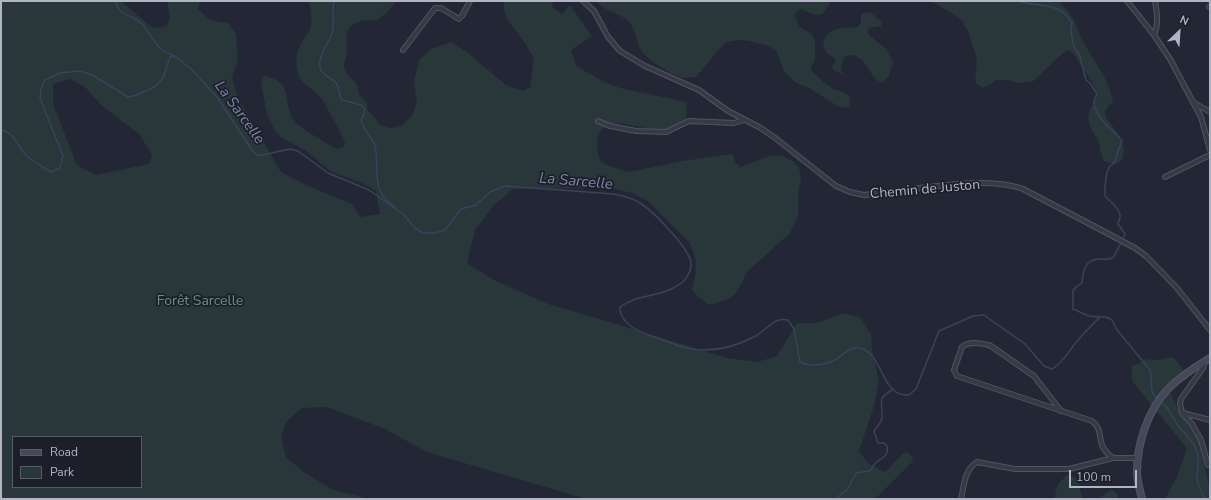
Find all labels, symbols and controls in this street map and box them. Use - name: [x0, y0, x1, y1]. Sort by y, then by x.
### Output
- north arrow: [1159, 12, 1199, 52]
- text: N: [1177, 12, 1191, 29]
- water label: La Sarcelle: [210, 78, 268, 148]
- water label: La Sarcelle: [538, 170, 614, 194]
- street label: Chemin de Juston: [869, 177, 981, 203]
- park label: Forêt Sarcelle: [157, 294, 243, 310]
- legend: [12, 436, 142, 488]
- text: Road: [50, 444, 78, 460]
- scale bar: [1071, 462, 1139, 488]
- text: Park: [50, 464, 74, 480]
- text: 100 m: [1076, 469, 1111, 485]

